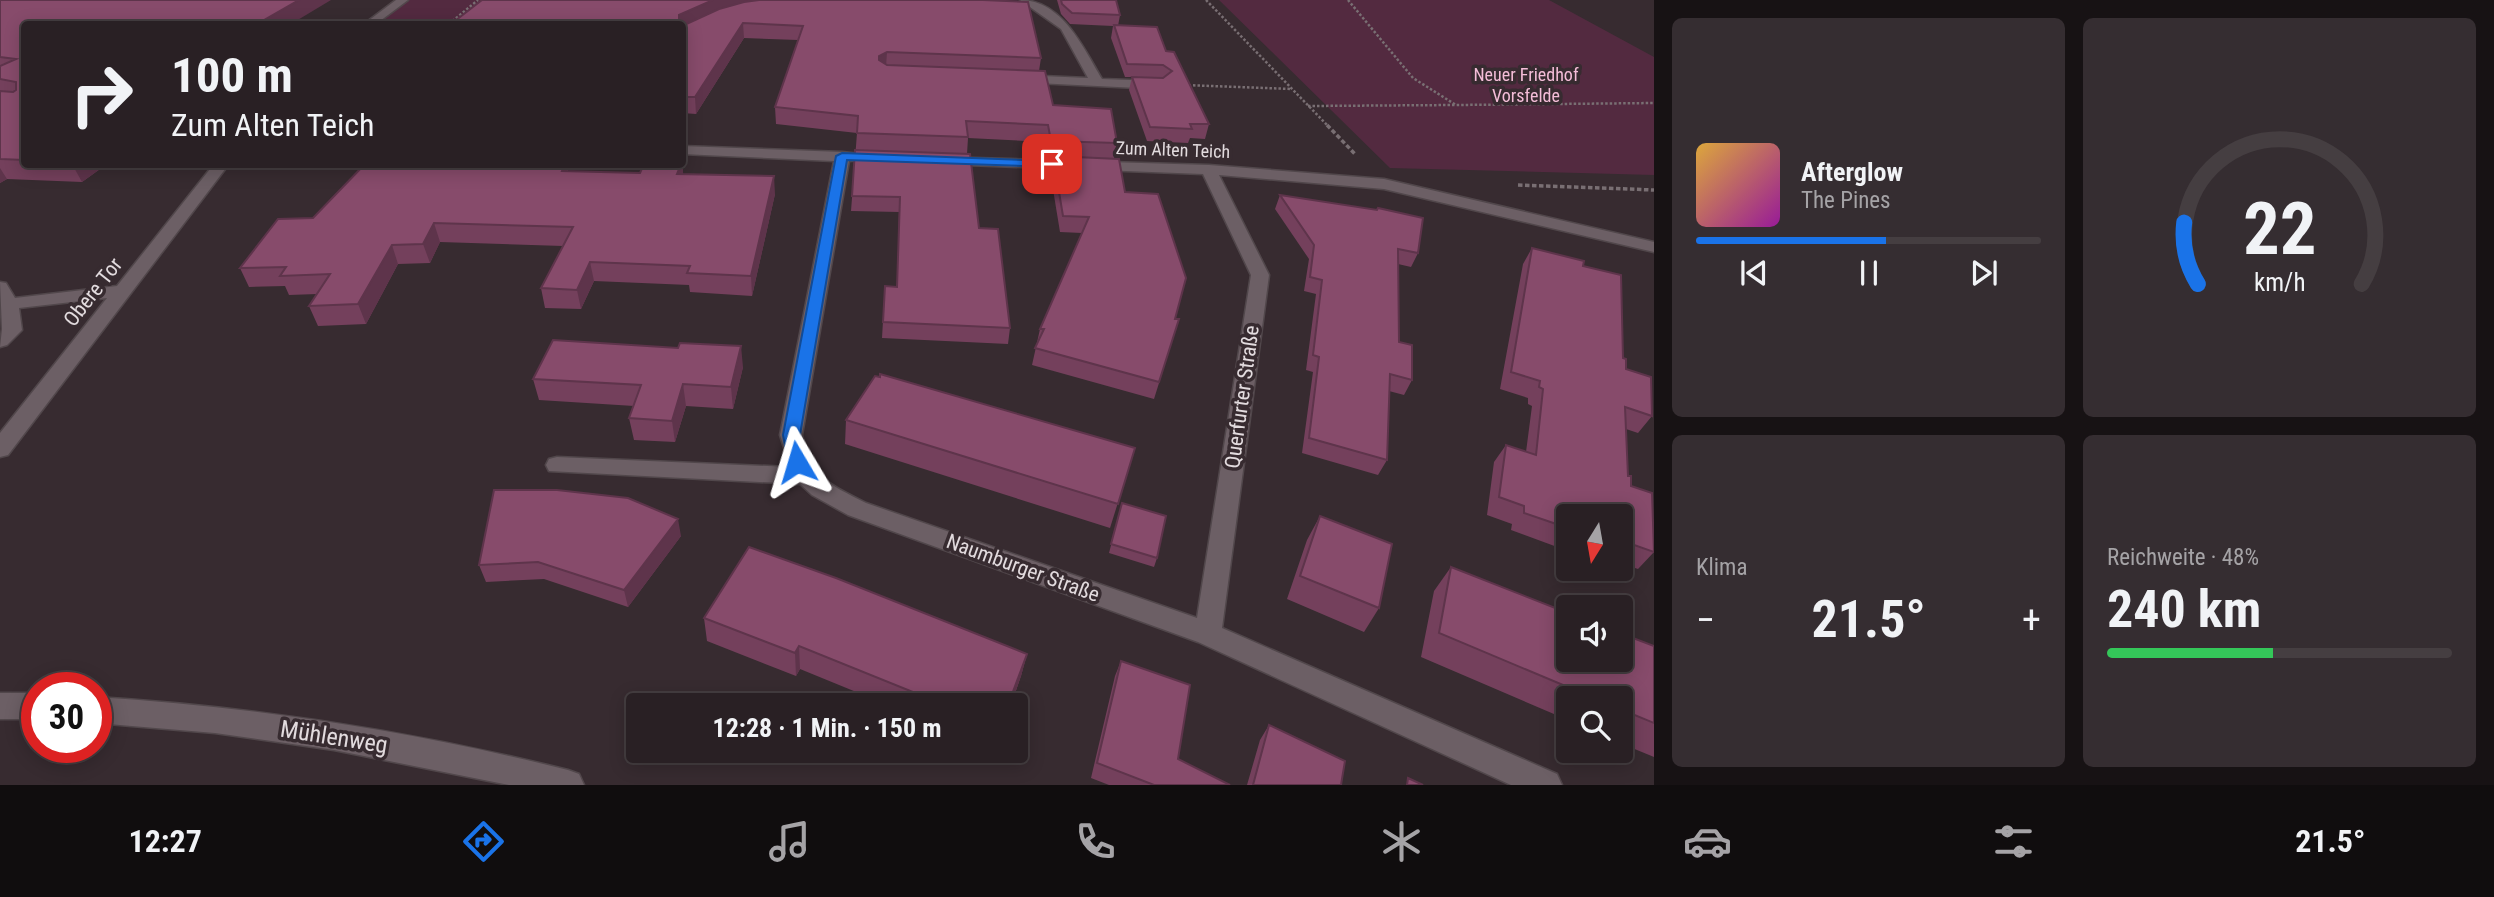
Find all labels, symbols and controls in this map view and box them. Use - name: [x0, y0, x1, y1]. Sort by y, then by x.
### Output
- text: 100 m: [171, 47, 293, 104]
- icon: right: [56, 49, 147, 140]
- park label: Neuer Friedhof Vorsfelde: [1473, 64, 1579, 106]
- text: Zum Alten Teich: [171, 106, 375, 144]
- pin: [1022, 134, 1082, 194]
- street label: Zum Alten Teich: [1115, 137, 1231, 162]
- icon: arrive: [1033, 145, 1071, 183]
- text: Afterglow: [1801, 157, 1903, 187]
- text: 22: [2243, 186, 2316, 272]
- text: The Pines: [1801, 187, 1891, 214]
- street label: Obere Tor: [59, 253, 127, 331]
- icon: previous: [1735, 254, 1773, 292]
- icon: pause: [1850, 254, 1888, 292]
- icon: next: [1965, 254, 2003, 292]
- text: km/h: [2254, 268, 2305, 297]
- street label: Querfurter Straße: [1220, 324, 1264, 470]
- position arrow: [760, 425, 834, 499]
- north arrow: [1556, 504, 1633, 581]
- map controls: [1556, 504, 1633, 763]
- street label: Naumburger Straße: [943, 529, 1103, 607]
- text: Reichweite · 48%: [2107, 544, 2259, 571]
- text: Klima: [1696, 554, 1747, 581]
- text: 240 km: [2107, 579, 2261, 640]
- text: 21.5°: [1811, 589, 1926, 650]
- button: sound: [1556, 595, 1633, 672]
- text: −: [1696, 598, 1715, 642]
- text: +: [2022, 598, 2041, 642]
- speed limit sign: 30: [21, 672, 112, 763]
- button: search: [1556, 686, 1633, 763]
- text: 12:28 · 1 Min. · 150 m: [713, 713, 941, 743]
- street label: Mühlenweg: [278, 715, 390, 759]
- icon: directions: [459, 817, 508, 866]
- icon: music: [765, 817, 814, 866]
- icon: phone: [1071, 817, 1120, 866]
- icon: climate: [1377, 817, 1426, 866]
- icon: car: [1683, 817, 1732, 866]
- icon: filters: [1989, 817, 2038, 866]
- text: 12:27: [129, 822, 202, 860]
- text: 21.5°: [2295, 822, 2365, 860]

